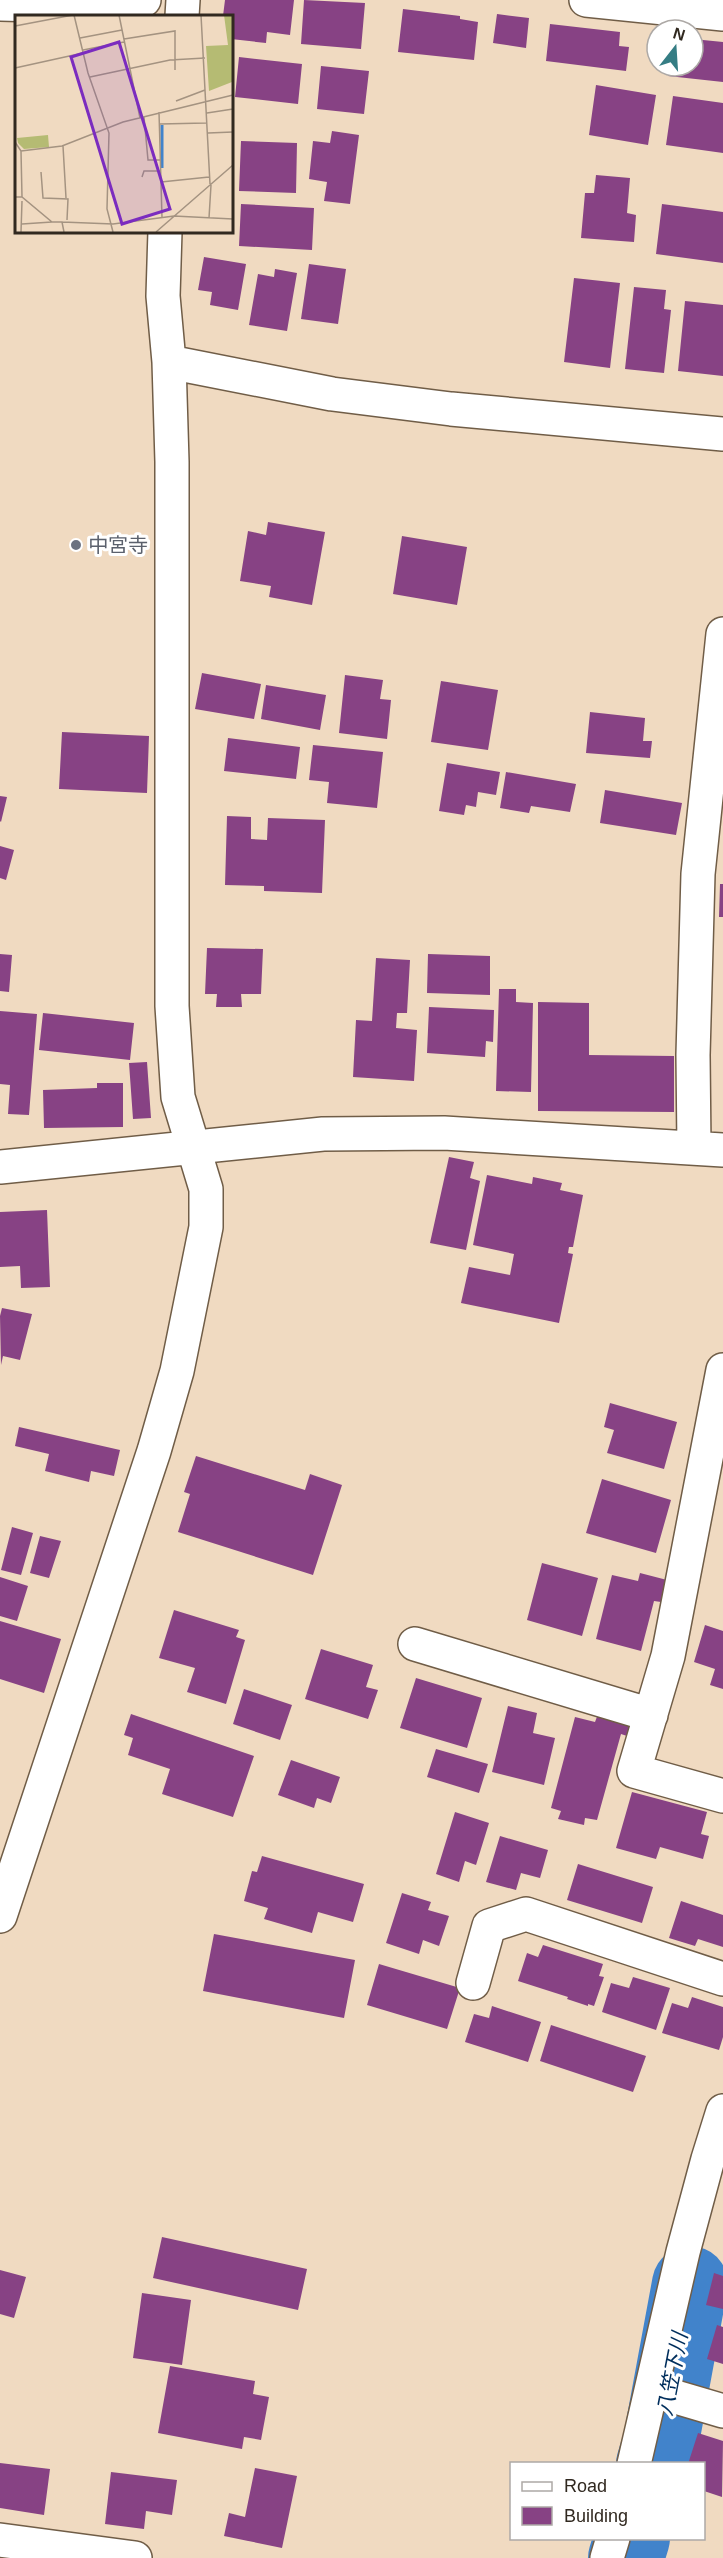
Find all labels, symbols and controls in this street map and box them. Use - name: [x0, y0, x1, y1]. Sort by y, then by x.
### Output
- inset map: [15, 15, 232, 232]
- north arrow: [645, 18, 705, 78]
- text: N: [671, 24, 687, 44]
- place label: 中宮寺: [88, 534, 148, 556]
- marker: 中宮寺: [69, 538, 83, 552]
- water label: 八笠下川: [653, 2329, 692, 2417]
- legend: [510, 2462, 705, 2540]
- text: Road: [564, 2476, 607, 2496]
- text: Building: [564, 2506, 628, 2526]

